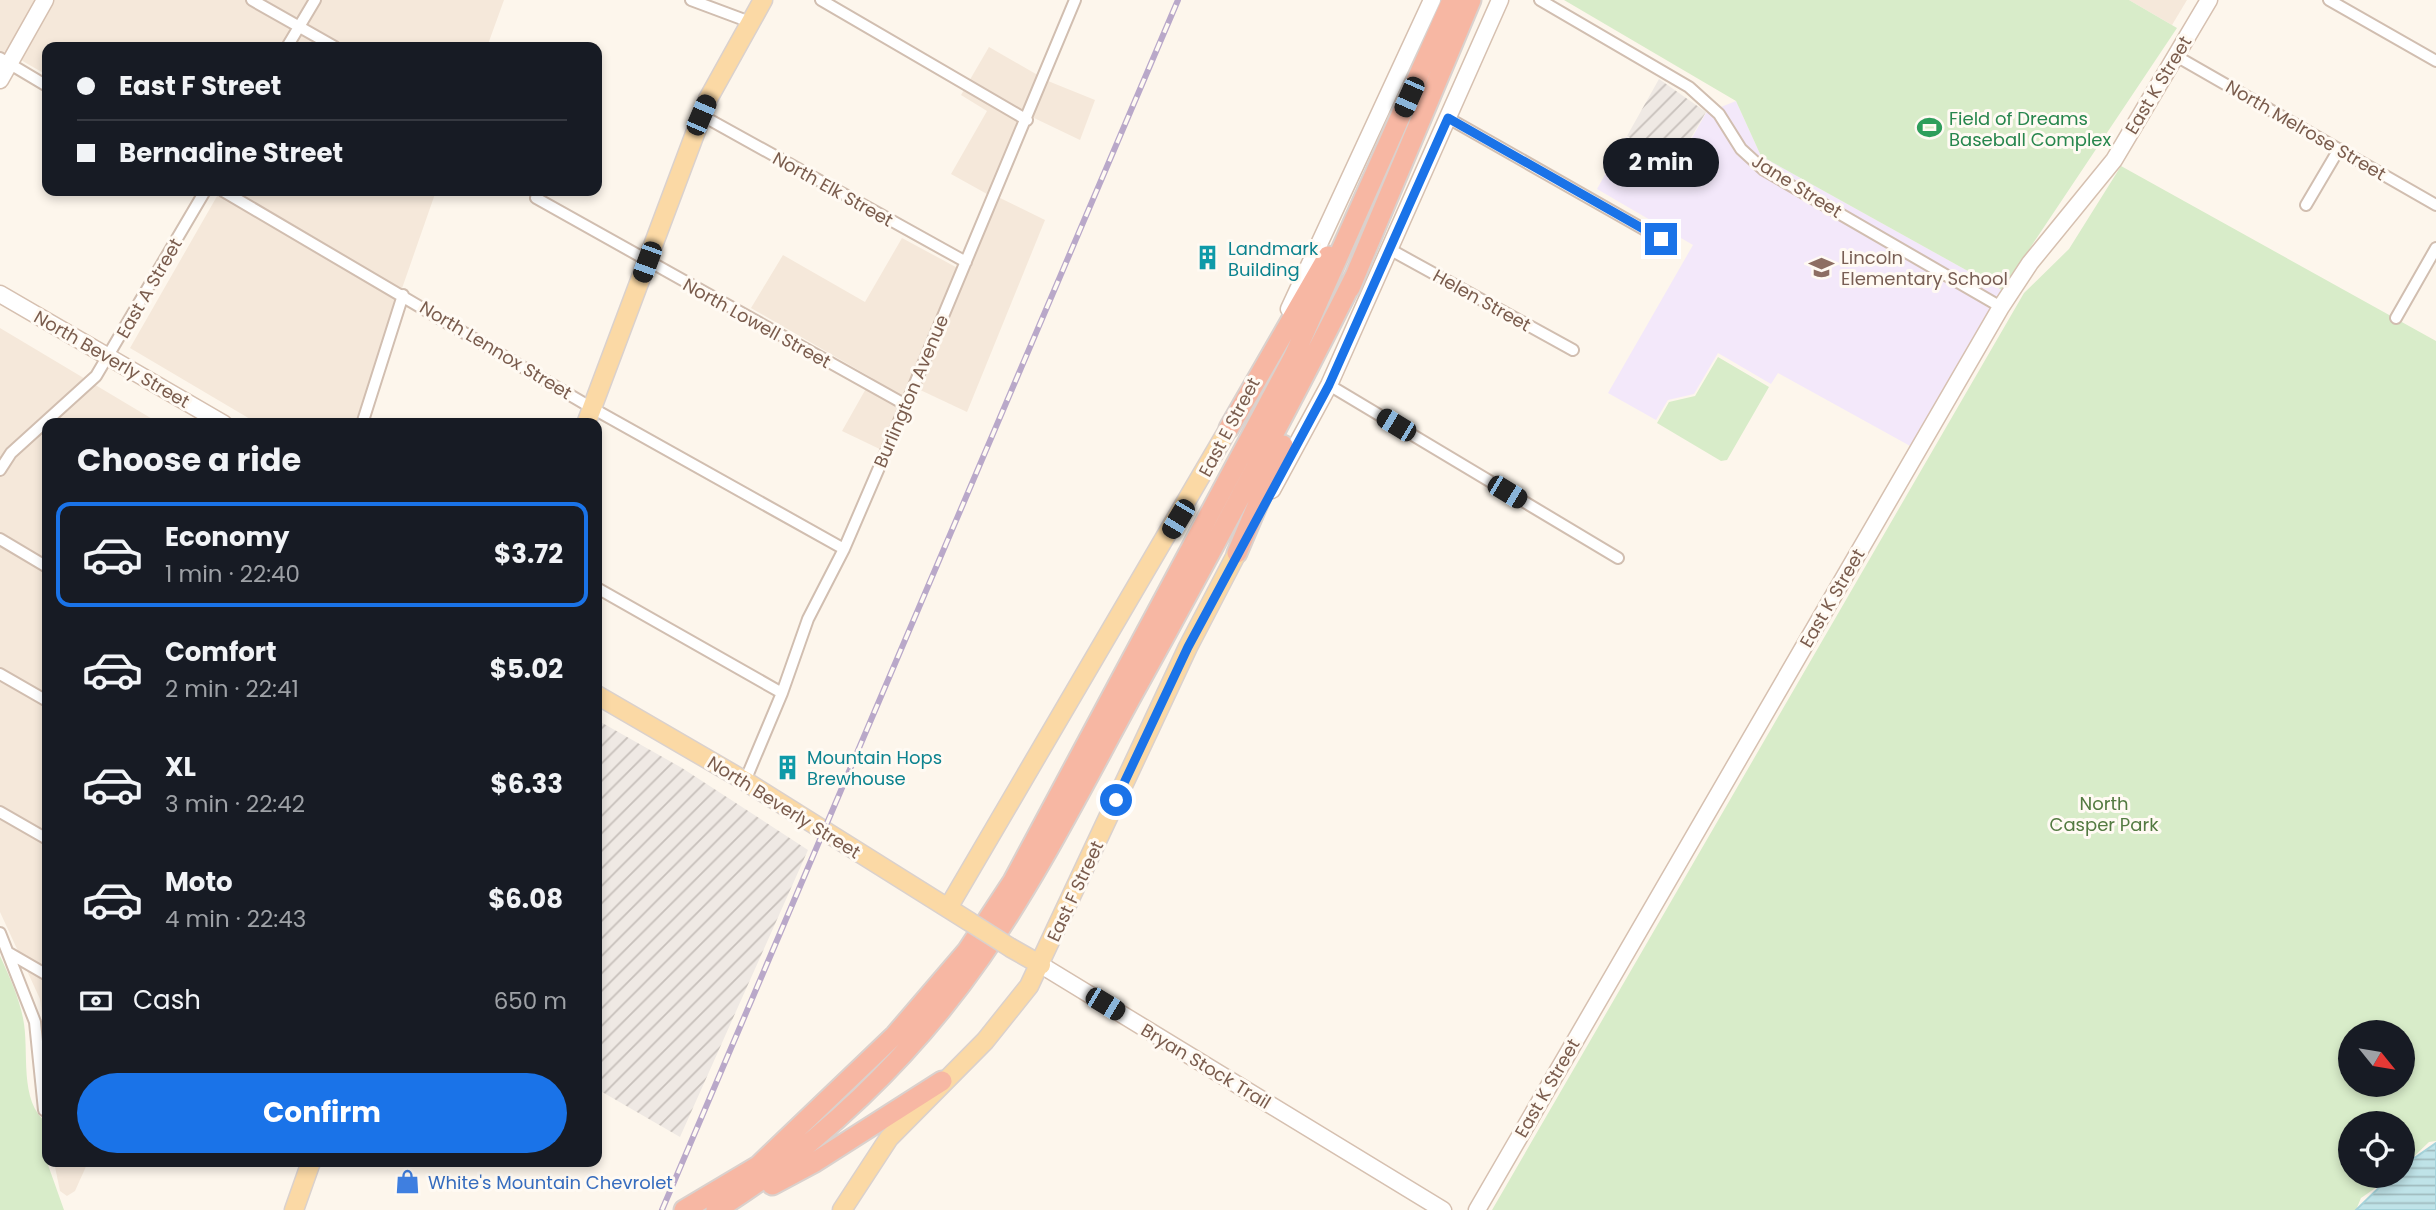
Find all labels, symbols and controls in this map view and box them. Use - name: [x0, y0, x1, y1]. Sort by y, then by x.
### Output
- street label: East K Street: [2119, 31, 2197, 139]
- text: East F Street: [119, 68, 281, 104]
- car: [1391, 74, 1428, 120]
- street label: North Melrose Street: [2221, 74, 2391, 186]
- car: [684, 92, 719, 138]
- place label: Field of Dreams Baseball Complex: [1949, 106, 2111, 152]
- sports icon: Field of Dreams Baseball Complex: [1915, 114, 1943, 142]
- text: Bernadine Street: [119, 135, 343, 171]
- callout: 2 min: [1603, 138, 1719, 187]
- street label: North Elk Street: [768, 146, 898, 232]
- text: 2 min: [1629, 146, 1693, 178]
- street label: Jane Street: [1747, 148, 1847, 224]
- route end: [1645, 223, 1677, 255]
- street label: East A Street: [110, 233, 188, 343]
- place label: Landmark Building: [1228, 236, 1319, 282]
- car: [630, 239, 665, 285]
- building icon: Landmark Building: [1194, 244, 1222, 272]
- place label: Lincoln Elementary School: [1841, 245, 2008, 291]
- school or university icon: Lincoln Elementary School: [1807, 253, 1835, 281]
- street label: Helen Street: [1429, 263, 1535, 337]
- street label: North Lowell Street: [679, 272, 835, 374]
- street label: North Lennox Street: [415, 295, 577, 405]
- street label: North Beverly Street: [30, 304, 194, 414]
- street label: Burlington Avenue: [867, 311, 955, 471]
- street label: East E Street: [1192, 373, 1266, 481]
- car: [1373, 405, 1420, 445]
- text: Choose a ride: [77, 437, 301, 482]
- car: [1484, 472, 1531, 512]
- car: [1159, 496, 1198, 542]
- text: Economy: [165, 519, 289, 555]
- icon: car: [81, 523, 144, 586]
- text: $3.72: [494, 536, 563, 572]
- street label: East K Street: [1794, 544, 1870, 652]
- text: 1 min · 22:40: [165, 558, 300, 590]
- text: Comfort: [165, 634, 277, 670]
- icon: car: [81, 638, 144, 701]
- text: $5.02: [490, 651, 563, 687]
- text: 2 min · 22:41: [165, 673, 299, 705]
- place label: Mountain Hops Brewhouse: [807, 745, 942, 791]
- text: XL: [165, 749, 196, 785]
- street label: North Beverly Street: [703, 750, 865, 864]
- icon: car: [81, 753, 144, 816]
- building icon: Mountain Hops Brewhouse: [773, 753, 801, 781]
- text: $6.33: [491, 766, 563, 802]
- route start: [1100, 784, 1132, 816]
- text: 3 min · 22:42: [165, 788, 305, 820]
- park label: North Casper Park: [2050, 791, 2159, 837]
- street label: East F Street: [1041, 836, 1109, 946]
- text: Moto: [165, 864, 233, 900]
- icon: car: [81, 868, 144, 931]
- text: $6.08: [488, 881, 563, 917]
- text: 4 min · 22:43: [165, 903, 306, 935]
- icon: cash: [77, 982, 115, 1020]
- text: Cash: [133, 982, 201, 1018]
- car: [1082, 984, 1129, 1024]
- text: 650 m: [494, 985, 567, 1017]
- street label: Bryan Stock Trail: [1136, 1017, 1276, 1115]
- north arrow: [2338, 1020, 2415, 1097]
- map controls: [2338, 1020, 2415, 1188]
- street label: East K Street: [1509, 1034, 1585, 1142]
- button: Confirm: [77, 1073, 567, 1153]
- button: locate: [2338, 1111, 2415, 1188]
- shop icon: White's Mountain Chevrolet: [394, 1168, 422, 1196]
- place label: White's Mountain Chevrolet: [428, 1170, 673, 1195]

